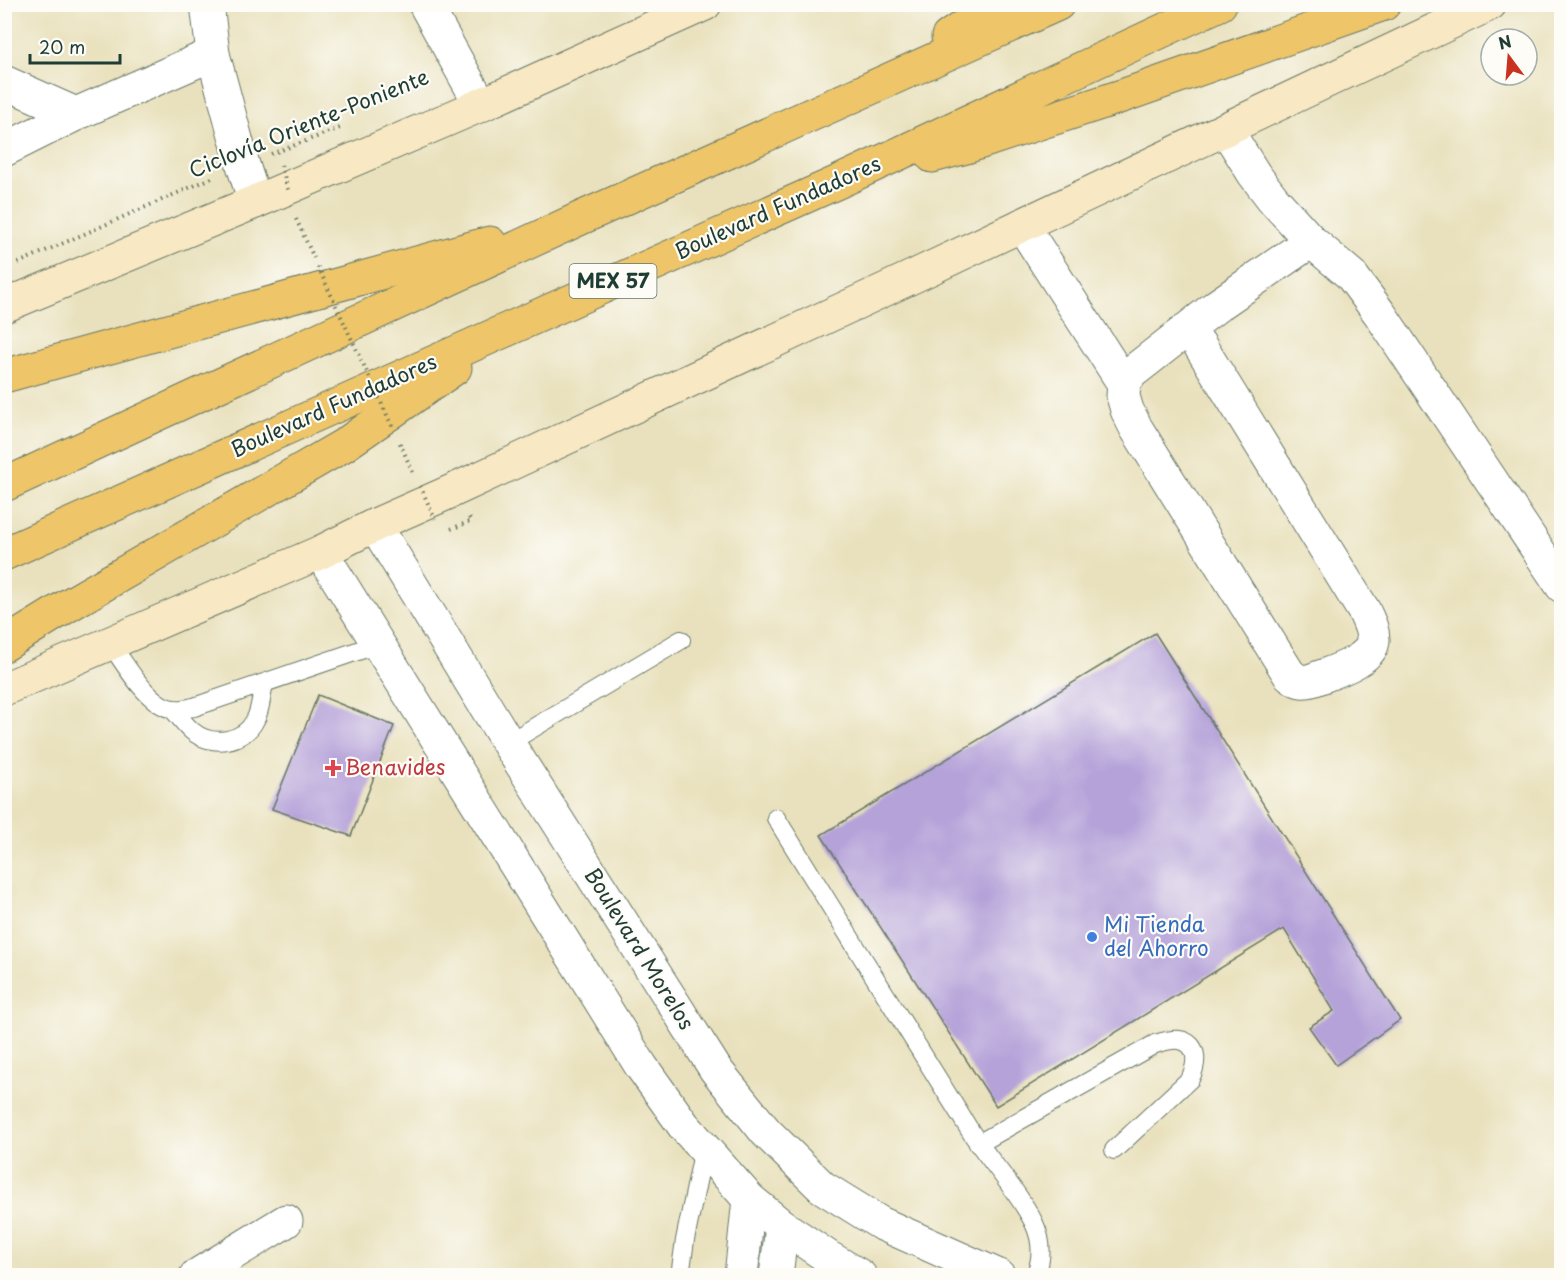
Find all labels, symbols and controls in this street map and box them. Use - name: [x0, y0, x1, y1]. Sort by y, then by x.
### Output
- scale bar: [30, 27, 120, 65]
- north arrow: [1479, 27, 1539, 87]
- text: N: [1495, 28, 1514, 55]
- text: 20 m: [39, 33, 85, 60]
- street label: Ciclovía Oriente-Poniente: [183, 59, 433, 185]
- street label: Boulevard Fundadores: [669, 146, 885, 266]
- road number: MEX 57: [570, 264, 656, 298]
- street label: Boulevard Fundadores: [225, 344, 441, 464]
- place label: Benavides: [345, 750, 445, 782]
- marker: Benavides: [326, 761, 340, 775]
- street label: Boulevard Morelos: [578, 861, 704, 1035]
- place label: Mi Tienda del Ahorro: [1104, 907, 1209, 963]
- marker: Mi Tienda del Ahorro: [1085, 930, 1099, 944]

